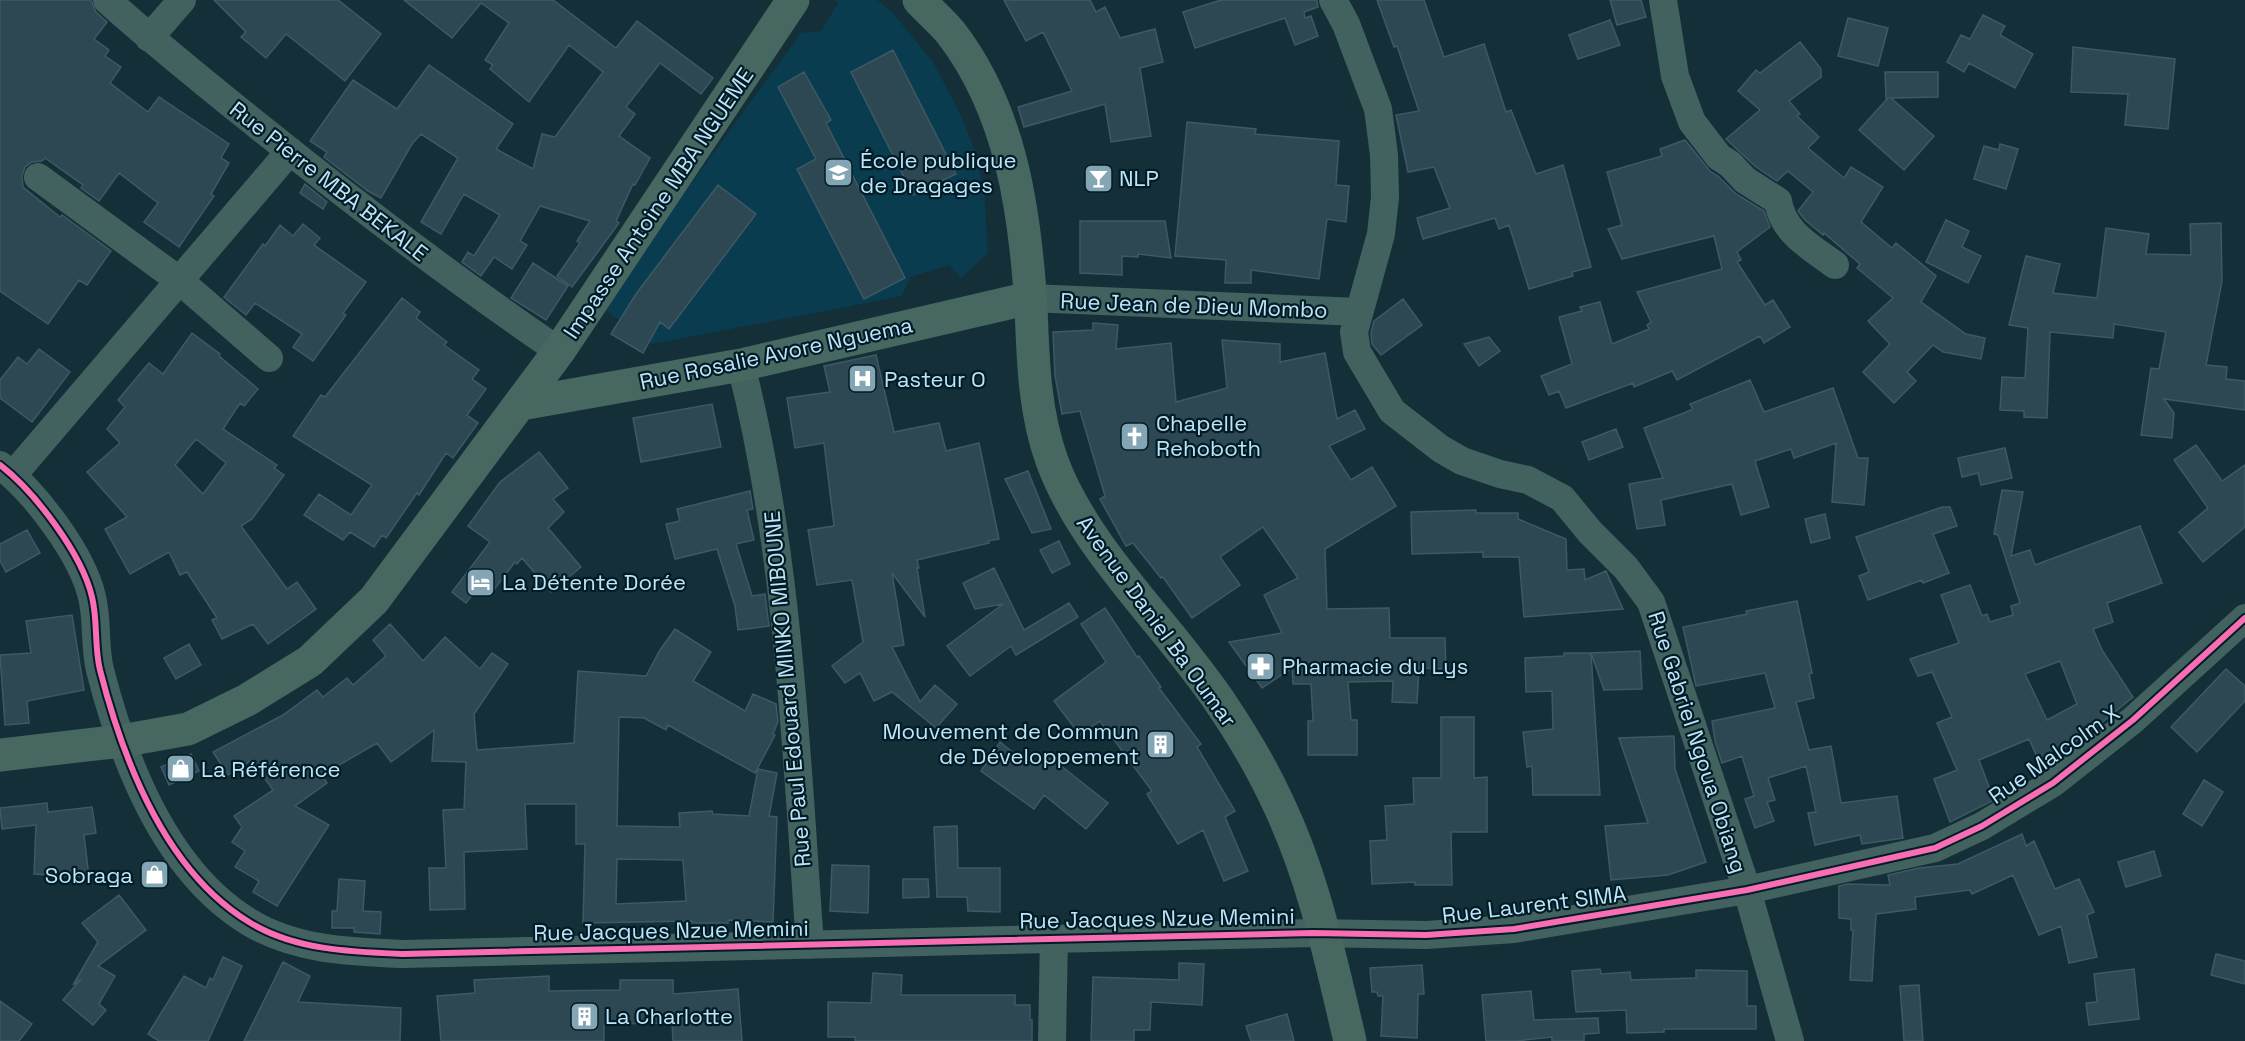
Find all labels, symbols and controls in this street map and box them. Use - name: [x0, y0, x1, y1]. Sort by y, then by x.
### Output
- street label: Impasse Antoine MBA NGUEME: [557, 62, 759, 344]
- street label: Rue Pierre MBA BEKALE: [224, 95, 434, 267]
- place label: École publique de Dragages: [860, 146, 1016, 199]
- school or university icon: École publique de Dragages: [823, 157, 855, 189]
- bar icon: NLP: [1082, 162, 1114, 194]
- place label: NLP: [1119, 164, 1159, 192]
- street label: Rue Jean de Dieu Mombo: [1060, 286, 1328, 324]
- street label: Rue Rosalie Avore Nguema: [637, 310, 916, 396]
- hospital icon: Pasteur O: [847, 363, 879, 395]
- place label: Pasteur O: [884, 365, 986, 393]
- place label: Chapelle Rehoboth: [1156, 409, 1261, 462]
- church icon: Chapelle Rehoboth: [1119, 420, 1151, 452]
- street label: Rue Paul Edouard MINKO MIBOUNE: [757, 510, 817, 868]
- street label: Avenue Daniel Ba Oumar: [1071, 510, 1243, 732]
- hotel icon: La Détente Dorée: [465, 566, 497, 598]
- place label: La Détente Dorée: [502, 568, 686, 596]
- street label: Rue Gabriel Ngoua Obiang: [1642, 607, 1754, 877]
- pharmacy icon: Pharmacie du Lys: [1245, 650, 1277, 682]
- place label: Pharmacie du Lys: [1282, 652, 1468, 680]
- street label: Rue Malcolm X: [1983, 698, 2125, 810]
- place label: Mouvement de Commun de Développement: [882, 717, 1139, 770]
- building icon: Mouvement de Commun de Développement: [1144, 728, 1176, 760]
- shop icon: La Référence: [164, 753, 196, 785]
- place label: La Référence: [201, 755, 341, 783]
- shop icon: Sobraga: [138, 859, 170, 891]
- place label: Sobraga: [45, 861, 133, 889]
- street label: Rue Laurent SIMA: [1440, 879, 1628, 929]
- street label: Rue Jacques Nzue Memini: [1019, 902, 1295, 934]
- street label: Rue Jacques Nzue Memini: [533, 914, 809, 946]
- building icon: La Charlotte: [568, 1000, 600, 1032]
- place label: La Charlotte: [605, 1002, 733, 1030]

